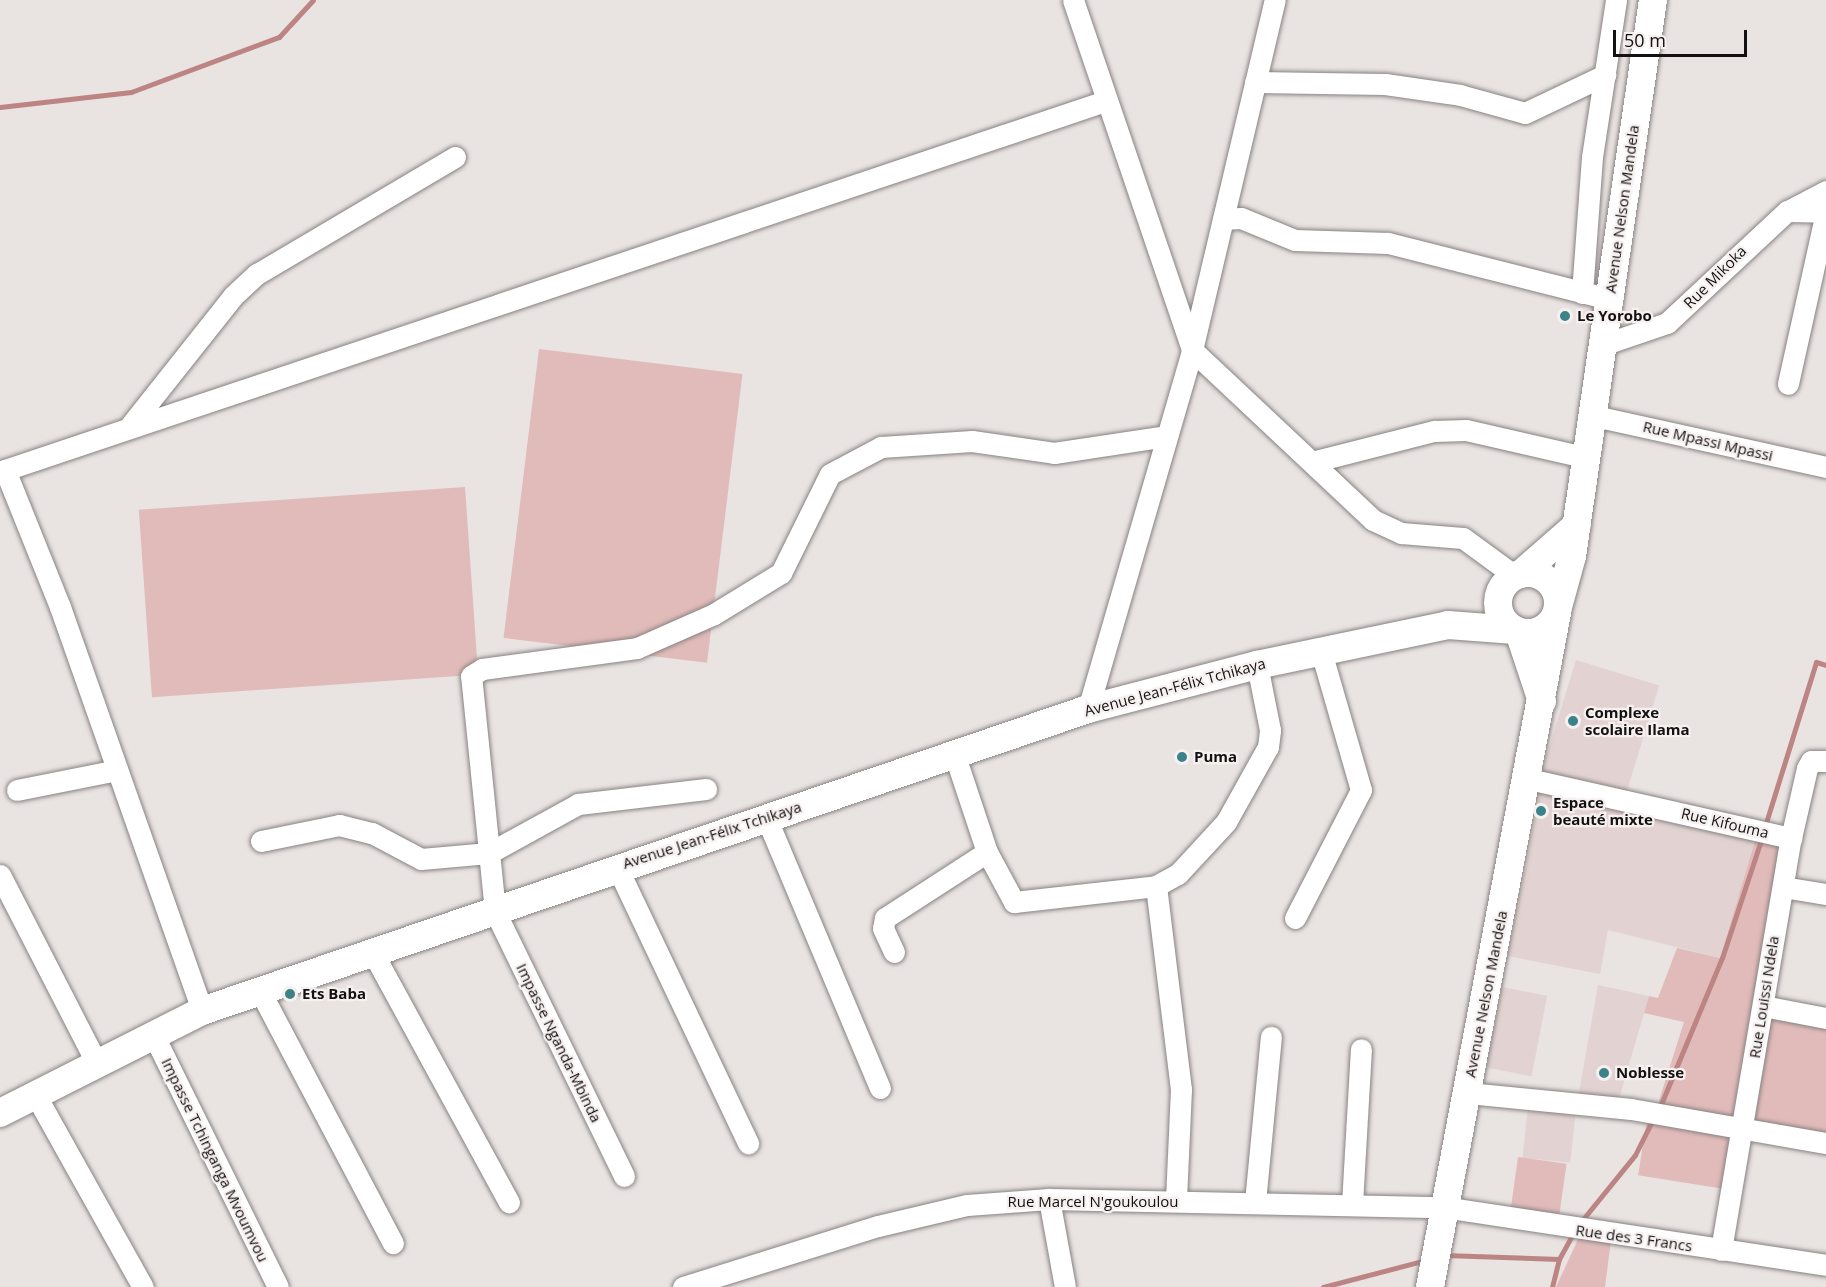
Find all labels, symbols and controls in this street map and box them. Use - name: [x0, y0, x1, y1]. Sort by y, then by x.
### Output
- scale bar: [1616, 18, 1750, 56]
- text: 50 m: [1624, 28, 1666, 52]
- street label: Avenue Nelson Mandela: [1601, 124, 1643, 294]
- street label: Rue Mikoka: [1680, 242, 1750, 312]
- place label: Le Yorobo: [1577, 307, 1652, 325]
- marker: Le Yorobo: [1558, 309, 1572, 323]
- street label: Rue Mpassi Mpassi: [1641, 417, 1775, 465]
- street label: Avenue Jean-Félix Tchikaya: [1082, 654, 1268, 720]
- place label: Complexe scolaire Ilama: [1585, 703, 1690, 738]
- marker: Complexe scolaire Ilama: [1566, 714, 1580, 728]
- place label: Puma: [1194, 748, 1237, 766]
- marker: Puma: [1175, 750, 1189, 764]
- place label: Espace beauté mixte: [1553, 793, 1653, 828]
- street label: Avenue Jean-Félix Tchikaya: [620, 798, 804, 872]
- marker: Espace beauté mixte: [1534, 804, 1548, 818]
- street label: Rue Kifouma: [1679, 804, 1771, 842]
- street label: Avenue Nelson Mandela: [1461, 909, 1511, 1079]
- street label: Rue Louissi Ndela: [1745, 935, 1783, 1059]
- street label: Impasse Nganda-Mbinda: [513, 961, 605, 1125]
- place label: Ets Baba: [302, 985, 366, 1003]
- marker: Ets Baba: [283, 987, 297, 1001]
- street label: Impasse Tchinganga Mvoumvou: [158, 1055, 272, 1265]
- place label: Noblesse: [1616, 1064, 1684, 1082]
- marker: Noblesse: [1597, 1066, 1611, 1080]
- street label: Rue Marcel N'goukoulou: [1007, 1193, 1179, 1211]
- street label: Rue des 3 Francs: [1575, 1221, 1693, 1255]

